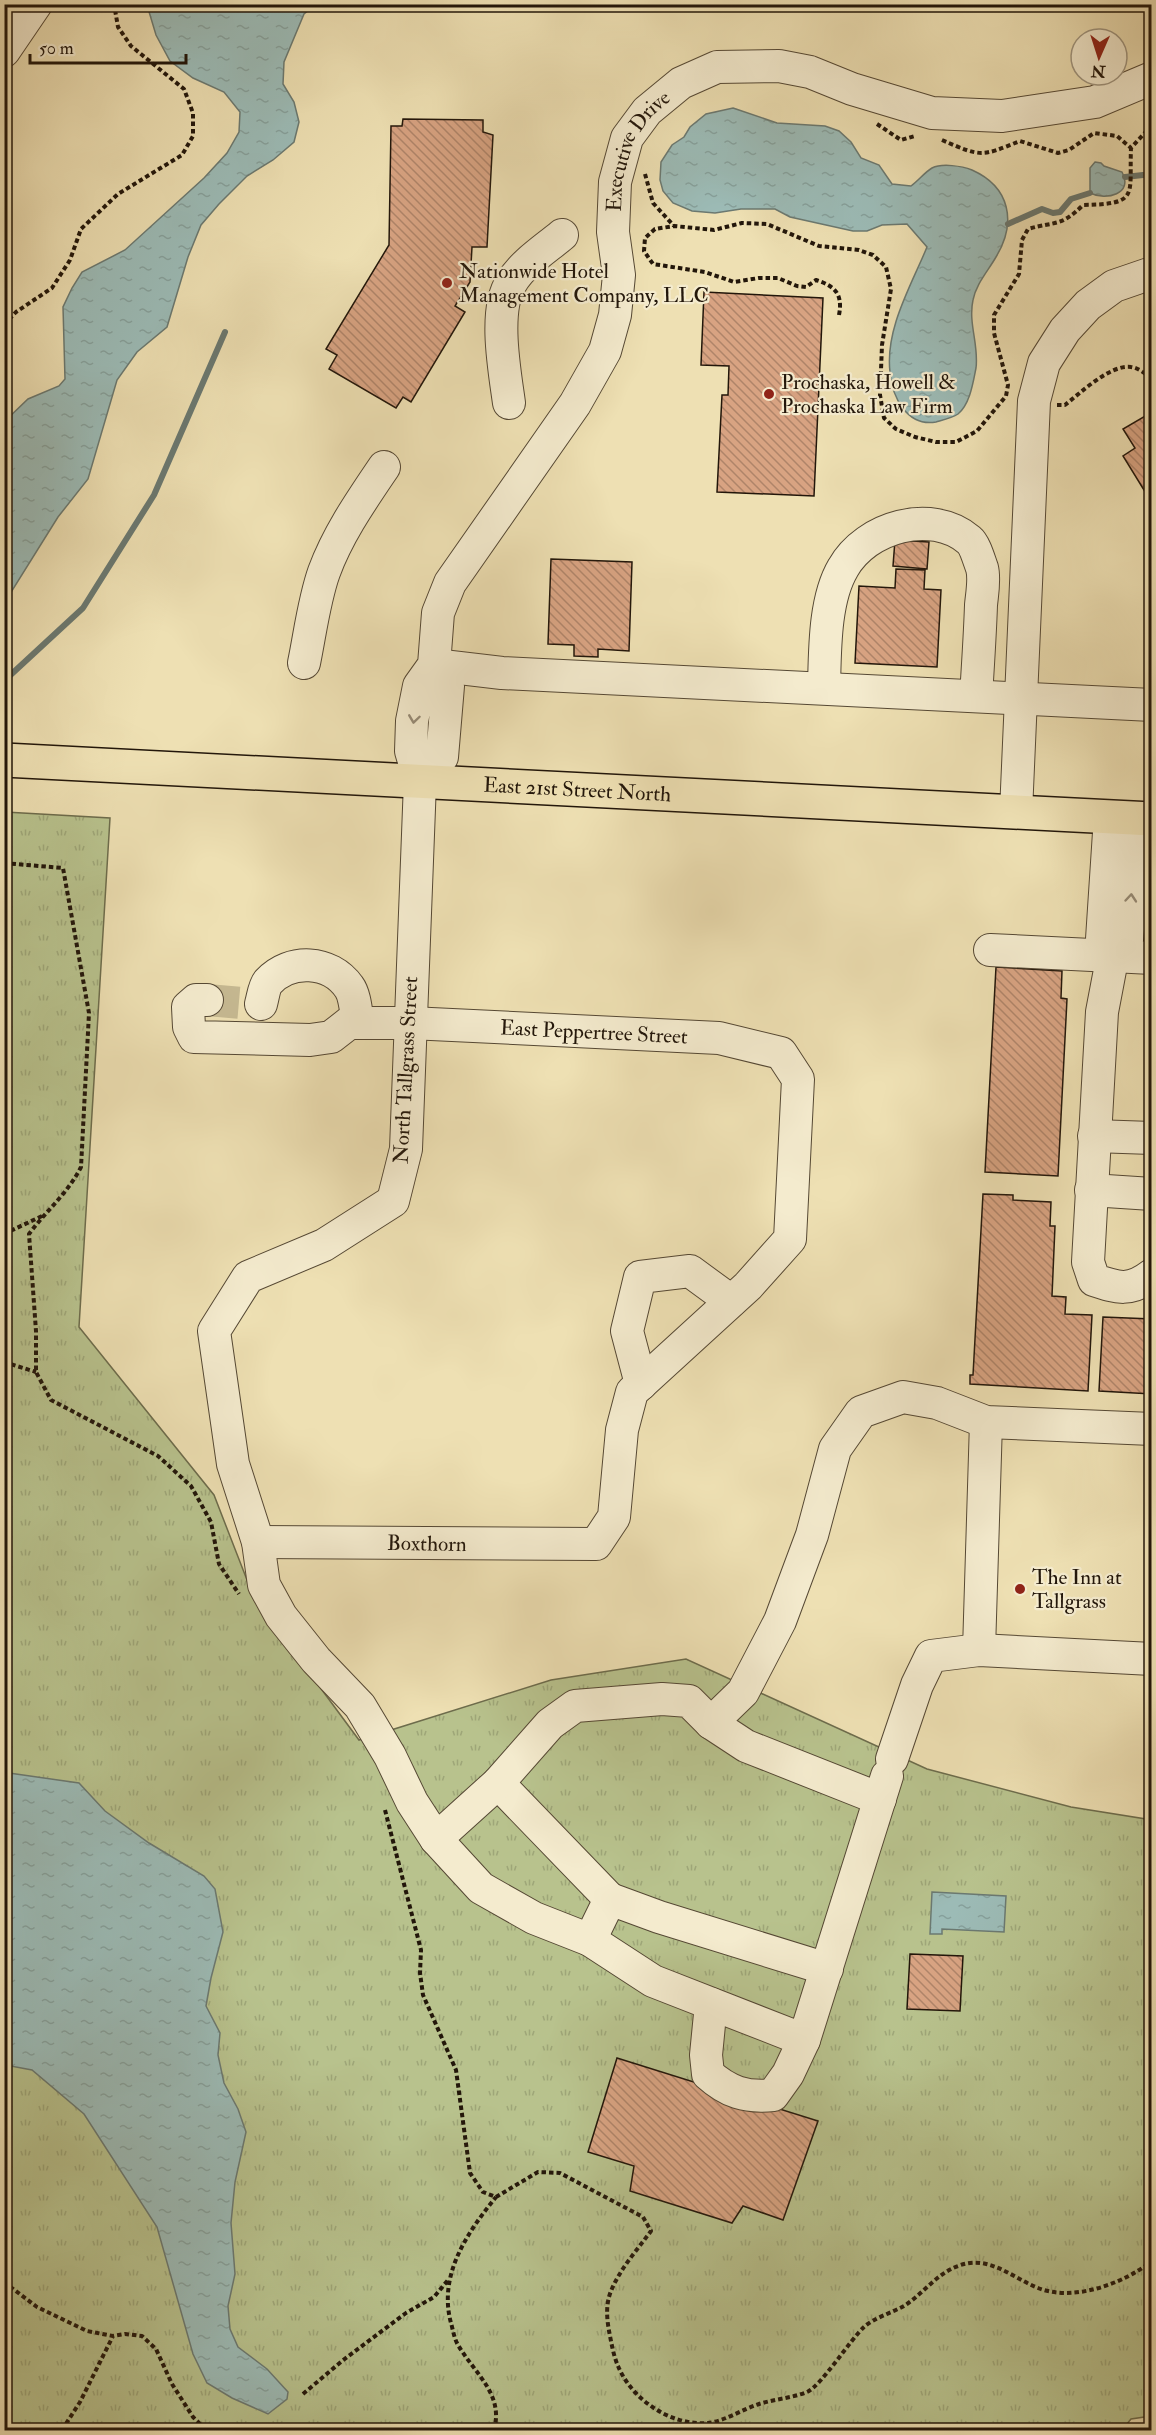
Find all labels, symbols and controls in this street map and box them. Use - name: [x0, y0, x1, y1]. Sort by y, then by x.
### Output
- scale bar: [30, 27, 186, 65]
- north arrow: [1069, 27, 1129, 87]
- text: 50 m: [39, 37, 74, 60]
- text: N: [1090, 61, 1107, 81]
- street label: Executive Drive: [600, 84, 676, 212]
- place label: Nationwide Hotel Management Company, LLC: [459, 258, 709, 309]
- marker: Nationwide Hotel Management Company, LLC: [440, 276, 454, 290]
- place label: Prochaska, Howell & Prochaska Law Firm: [781, 369, 956, 420]
- marker: Prochaska, Howell & Prochaska Law Firm: [762, 387, 776, 401]
- one-way arrow: [408, 714, 420, 723]
- street label: East 21st Street North: [483, 771, 672, 808]
- one-way arrow: [1124, 893, 1137, 902]
- street label: North Tallgrass Street: [388, 976, 424, 1164]
- street label: East Peppertree Street: [499, 1014, 689, 1050]
- street label: Boxthorn: [387, 1530, 467, 1558]
- place label: The Inn at Tallgrass: [1032, 1564, 1122, 1615]
- marker: The Inn at Tallgrass: [1013, 1582, 1027, 1596]

